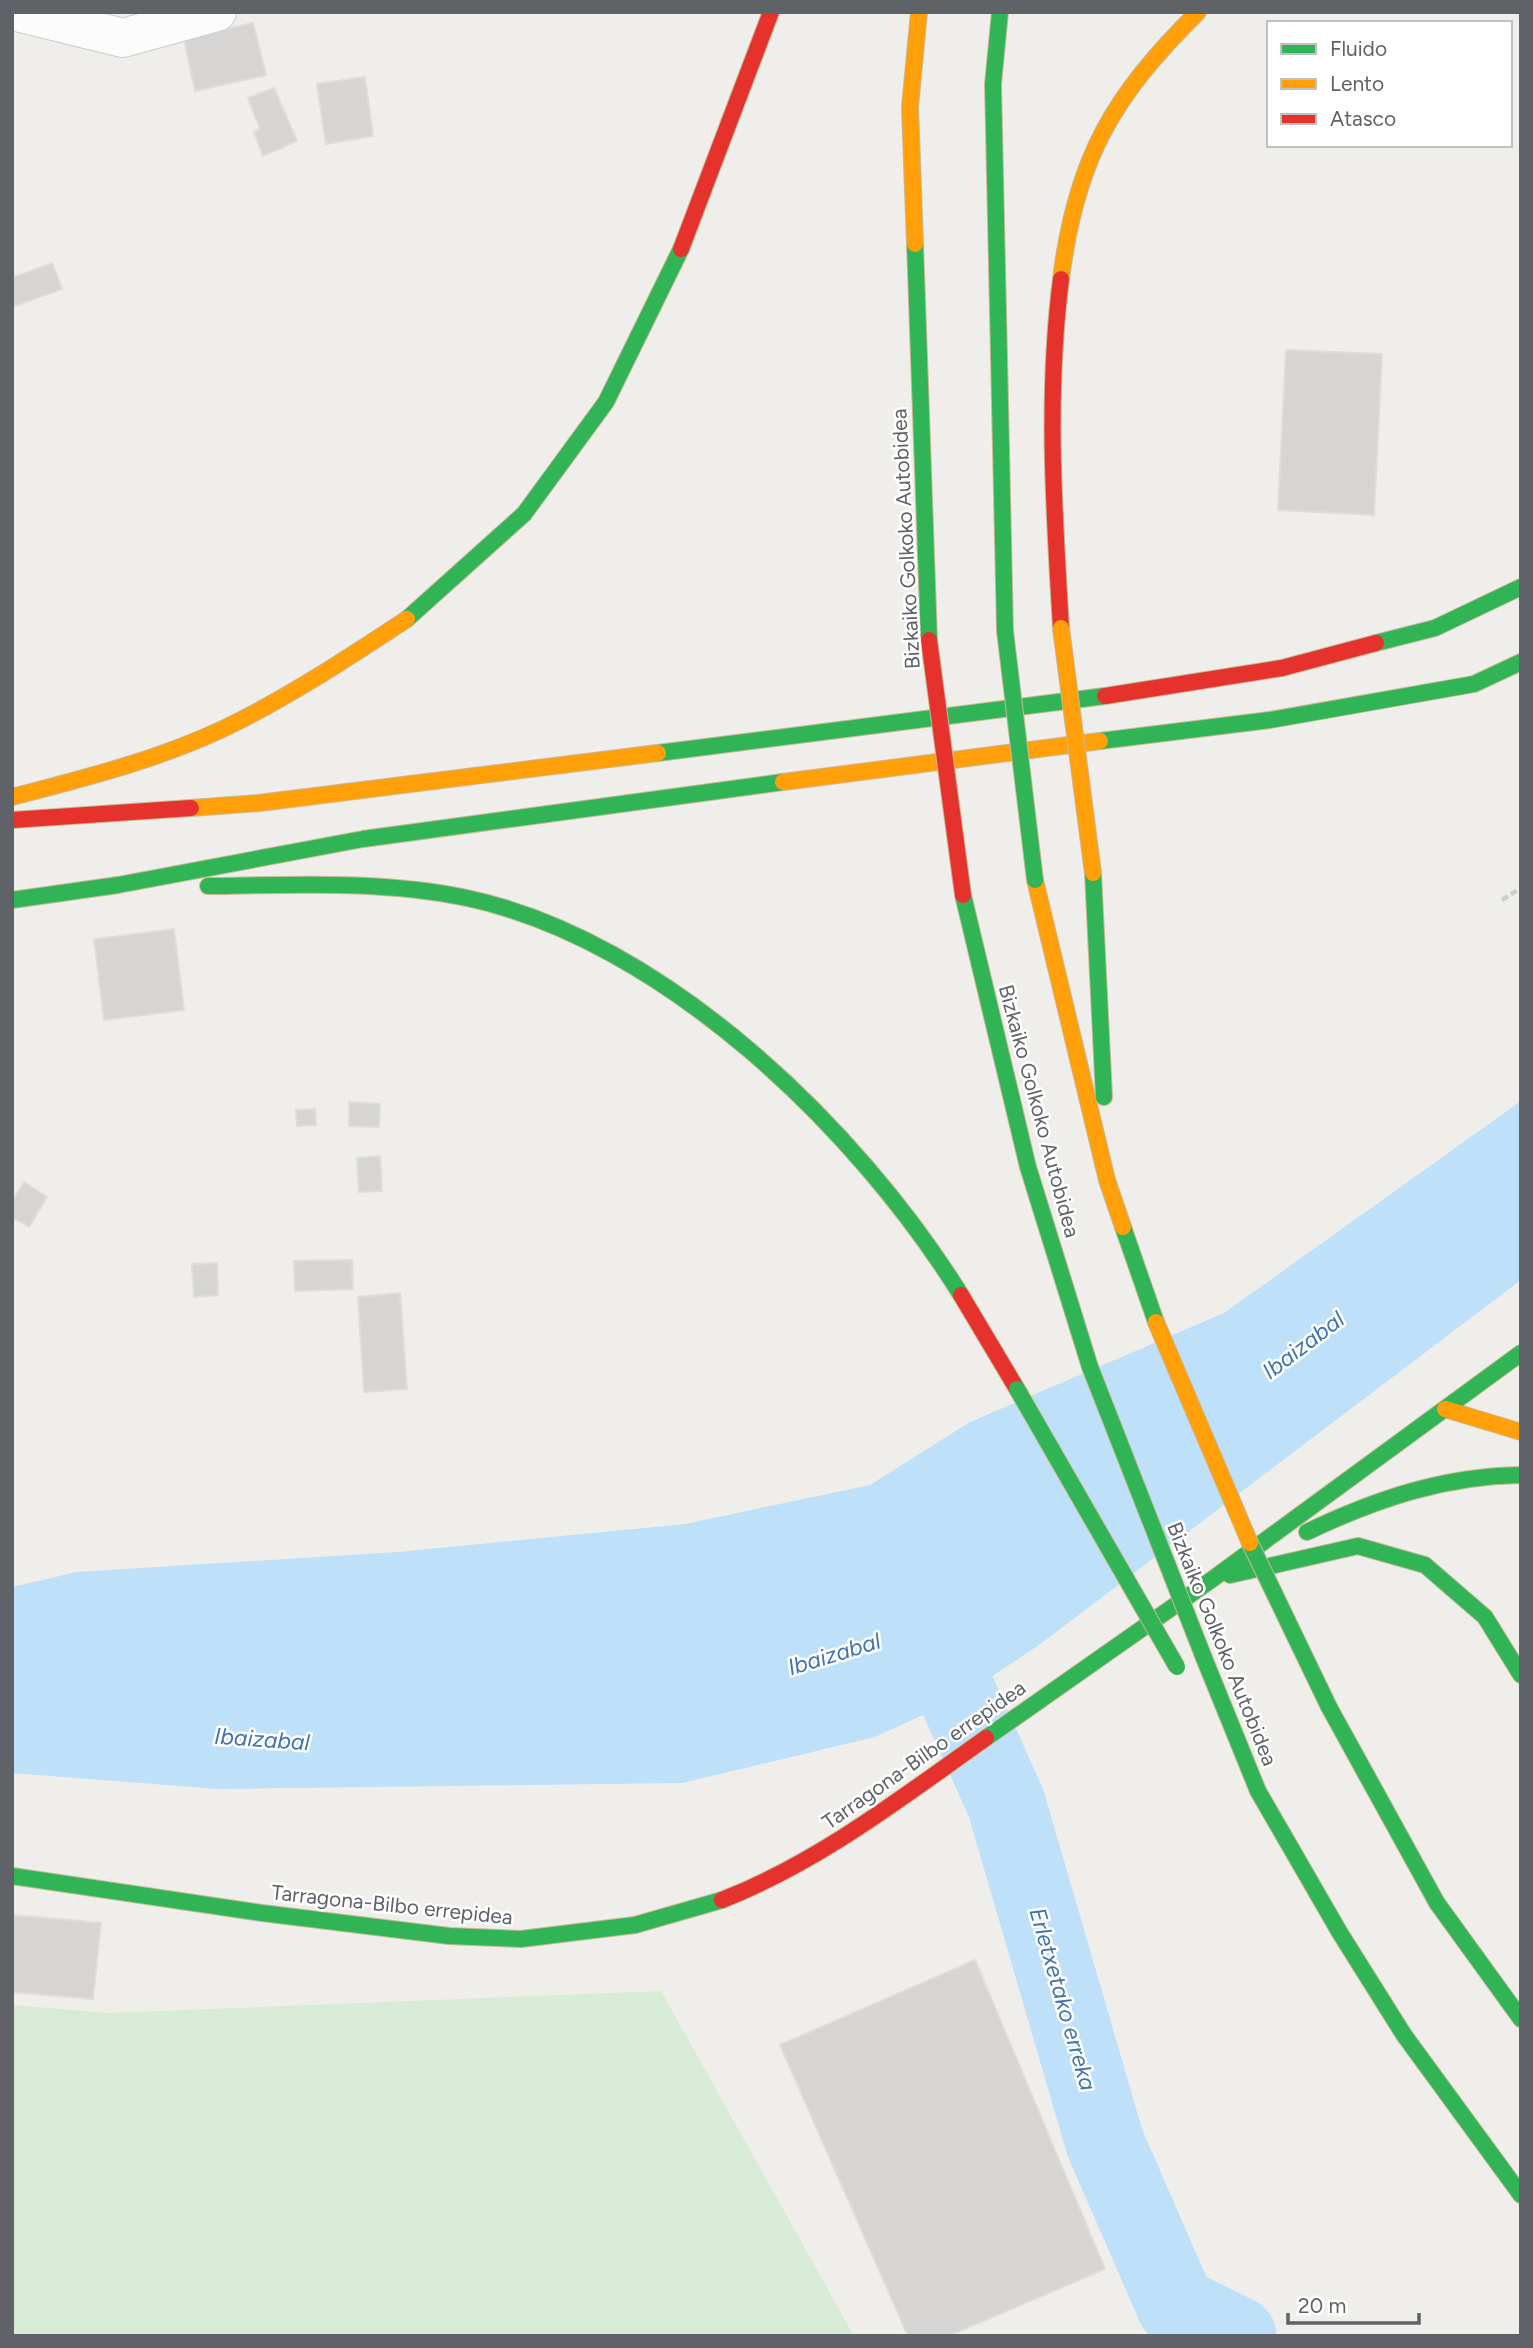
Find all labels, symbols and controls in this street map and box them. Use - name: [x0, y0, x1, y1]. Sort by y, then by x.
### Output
- legend: [1267, 21, 1512, 147]
- text: Fluido: [1330, 36, 1387, 61]
- text: Lento: [1330, 71, 1384, 96]
- text: Atasco: [1330, 106, 1396, 131]
- street label: Bizkaiko Golkoko Autobidea: [886, 408, 925, 670]
- street label: Bizkaiko Golkoko Autobidea: [994, 982, 1085, 1240]
- water label: Ibaizabal: [1256, 1305, 1350, 1385]
- street label: Bizkaiko Golkoko Autobidea: [1162, 1518, 1283, 1769]
- water label: Ibaizabal: [784, 1626, 885, 1681]
- street label: Tarragona-Bilbo errepidea: [817, 1675, 1030, 1834]
- water label: Ibaizabal: [213, 1722, 312, 1756]
- street label: Tarragona-Bilbo errepidea: [270, 1879, 514, 1930]
- water label: Erletxetako erreka: [1024, 1904, 1102, 2094]
- scale bar: [1288, 2282, 1419, 2326]
- text: 20 m: [1298, 2293, 1346, 2318]

